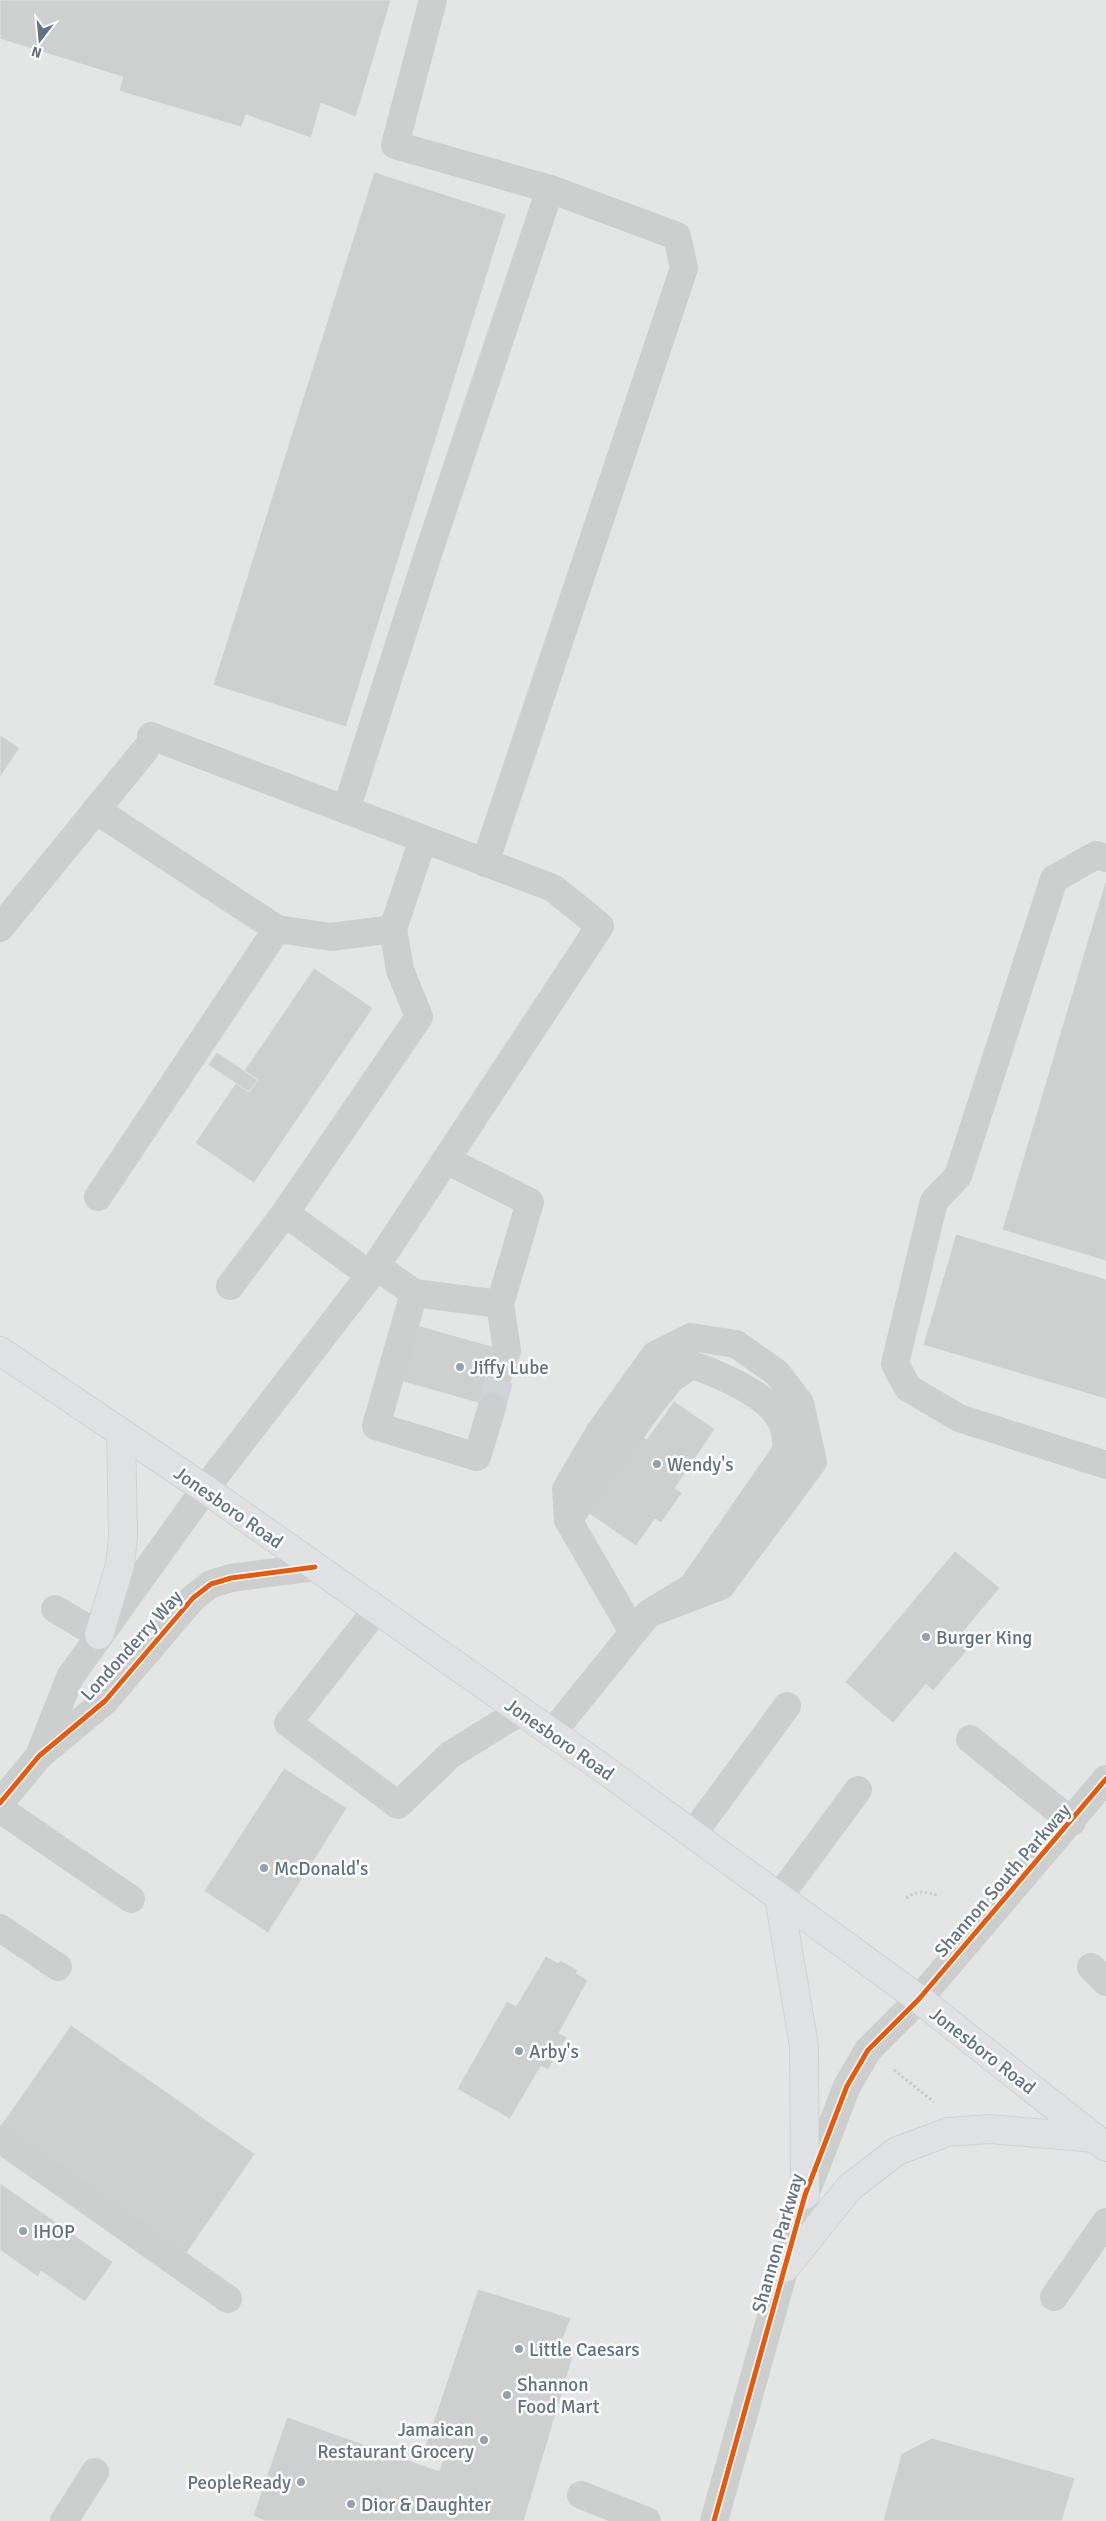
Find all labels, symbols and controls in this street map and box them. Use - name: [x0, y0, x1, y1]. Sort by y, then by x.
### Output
- north arrow: [15, 15, 65, 65]
- text: N: [30, 43, 44, 62]
- place label: Jiffy Lube: [470, 1356, 549, 1380]
- marker: Jiffy Lube: [454, 1361, 466, 1373]
- place label: Wendy's: [667, 1453, 733, 1477]
- marker: Wendy's: [651, 1458, 663, 1470]
- street label: Jonesboro Road: [169, 1461, 288, 1554]
- street label: Londonderry Way: [76, 1585, 188, 1706]
- place label: Burger King: [936, 1626, 1032, 1650]
- marker: Burger King: [920, 1631, 932, 1643]
- street label: Jonesboro Road: [500, 1693, 619, 1786]
- street label: Shannon South Parkway: [929, 1799, 1076, 1963]
- place label: McDonald's: [274, 1857, 368, 1881]
- marker: McDonald's: [258, 1862, 270, 1874]
- street label: Jonesboro Road: [925, 2002, 1040, 2100]
- place label: Arby's: [529, 2040, 579, 2064]
- marker: Arby's: [513, 2045, 525, 2057]
- street label: Shannon Parkway: [747, 2171, 809, 2316]
- place label: IHOP: [33, 2220, 75, 2244]
- marker: IHOP: [17, 2225, 29, 2237]
- place label: Little Caesars: [529, 2338, 640, 2362]
- marker: Little Caesars: [513, 2343, 525, 2355]
- place label: Shannon Food Mart: [517, 2373, 600, 2419]
- marker: Shannon Food Mart: [501, 2389, 513, 2401]
- place label: Jamaican Restaurant Grocery: [317, 2418, 474, 2464]
- marker: Jamaican Restaurant Grocery: [478, 2434, 490, 2446]
- place label: PeopleReady: [187, 2471, 291, 2495]
- marker: PeopleReady: [295, 2476, 307, 2488]
- place label: Dior & Daughter: [361, 2493, 491, 2517]
- marker: Dior & Daughter: [345, 2498, 357, 2510]

